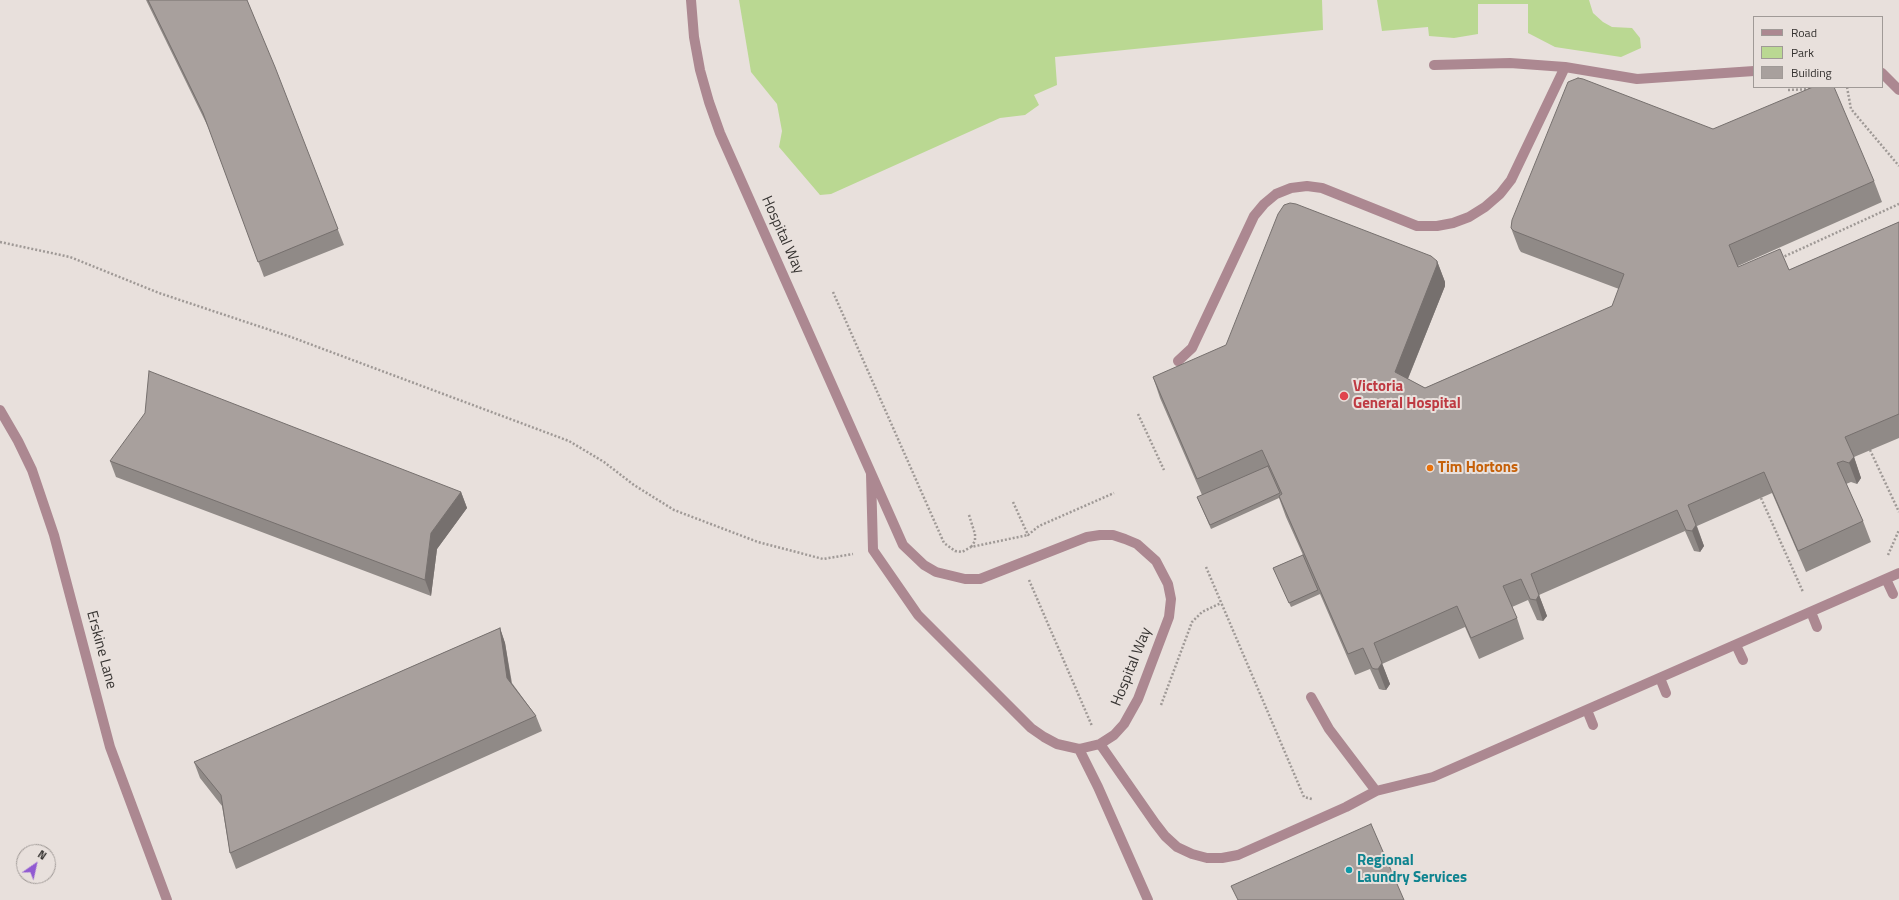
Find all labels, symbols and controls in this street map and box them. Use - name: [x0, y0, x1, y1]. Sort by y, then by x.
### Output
- legend: [1753, 16, 1883, 88]
- text: Road: [1791, 23, 1817, 42]
- text: Park: [1791, 43, 1814, 62]
- text: Building: [1791, 63, 1832, 82]
- street label: Hospital Way: [757, 193, 807, 277]
- place label: Victoria General Hospital: [1353, 378, 1461, 413]
- marker: Victoria General Hospital: [1338, 390, 1350, 402]
- place label: Tim Hortons: [1438, 459, 1518, 477]
- marker: Tim Hortons: [1425, 463, 1435, 473]
- street label: Erskine Lane: [82, 609, 120, 691]
- street label: Hospital Way: [1108, 625, 1156, 709]
- north arrow: [16, 844, 56, 884]
- text: N: [35, 846, 50, 864]
- place label: Regional Laundry Services: [1357, 852, 1467, 887]
- marker: Regional Laundry Services: [1344, 865, 1354, 875]

